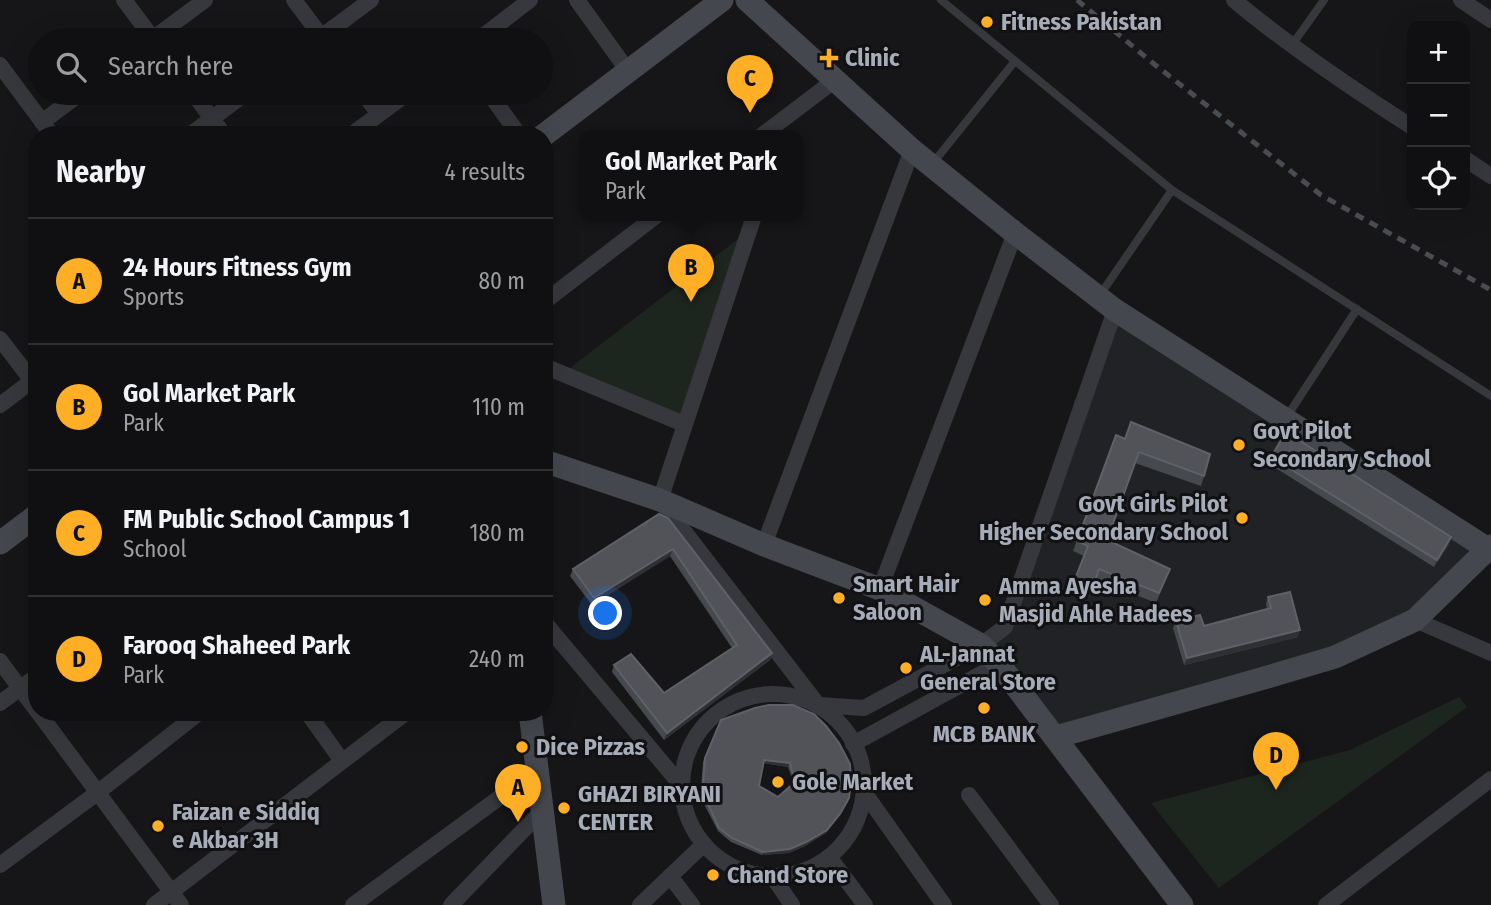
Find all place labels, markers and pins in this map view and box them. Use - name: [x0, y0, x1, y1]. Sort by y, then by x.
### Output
- place label: Fitness Pakistan: [1001, 8, 1162, 36]
- marker: Fitness Pakistan: [979, 14, 995, 30]
- place label: Clinic: [845, 44, 900, 72]
- marker: Clinic: [819, 48, 839, 68]
- pin: C: [727, 55, 773, 113]
- pin: B: [668, 244, 714, 302]
- place label: Govt Pilot Secondary School: [1253, 417, 1431, 473]
- marker: Govt Pilot Secondary School: [1231, 437, 1247, 453]
- place label: Govt Girls Pilot Higher Secondary School: [979, 490, 1229, 546]
- marker: Govt Girls Pilot Higher Secondary School: [1234, 510, 1250, 526]
- place label: Smart Hair Saloon: [853, 570, 960, 626]
- place label: Amma Ayesha Masjid Ahle Hadees: [998, 572, 1193, 628]
- marker: Smart Hair Saloon: [831, 590, 847, 606]
- marker: Amma Ayesha Masjid Ahle Hadees: [977, 592, 993, 608]
- place label: AL-Jannat General Store: [919, 640, 1056, 696]
- marker: AL-Jannat General Store: [898, 660, 914, 676]
- marker: MCB BANK: [976, 700, 992, 716]
- place label: MCB BANK: [933, 720, 1036, 748]
- pin: D: [1253, 732, 1299, 790]
- place label: Dice Pizzas: [536, 733, 646, 761]
- marker: Dice Pizzas: [514, 739, 530, 755]
- pin: A: [495, 764, 541, 822]
- place label: Gole Market: [792, 768, 914, 796]
- marker: Gole Market: [770, 774, 786, 790]
- place label: GHAZI BIRYANI CENTER: [578, 780, 721, 836]
- place label: Faizan e Siddiq e Akbar 3H: [172, 798, 320, 854]
- marker: GHAZI BIRYANI CENTER: [556, 800, 572, 816]
- marker: Faizan e Siddiq e Akbar 3H: [150, 818, 166, 834]
- place label: Chand Store: [727, 861, 848, 889]
- marker: Chand Store: [705, 867, 721, 883]

